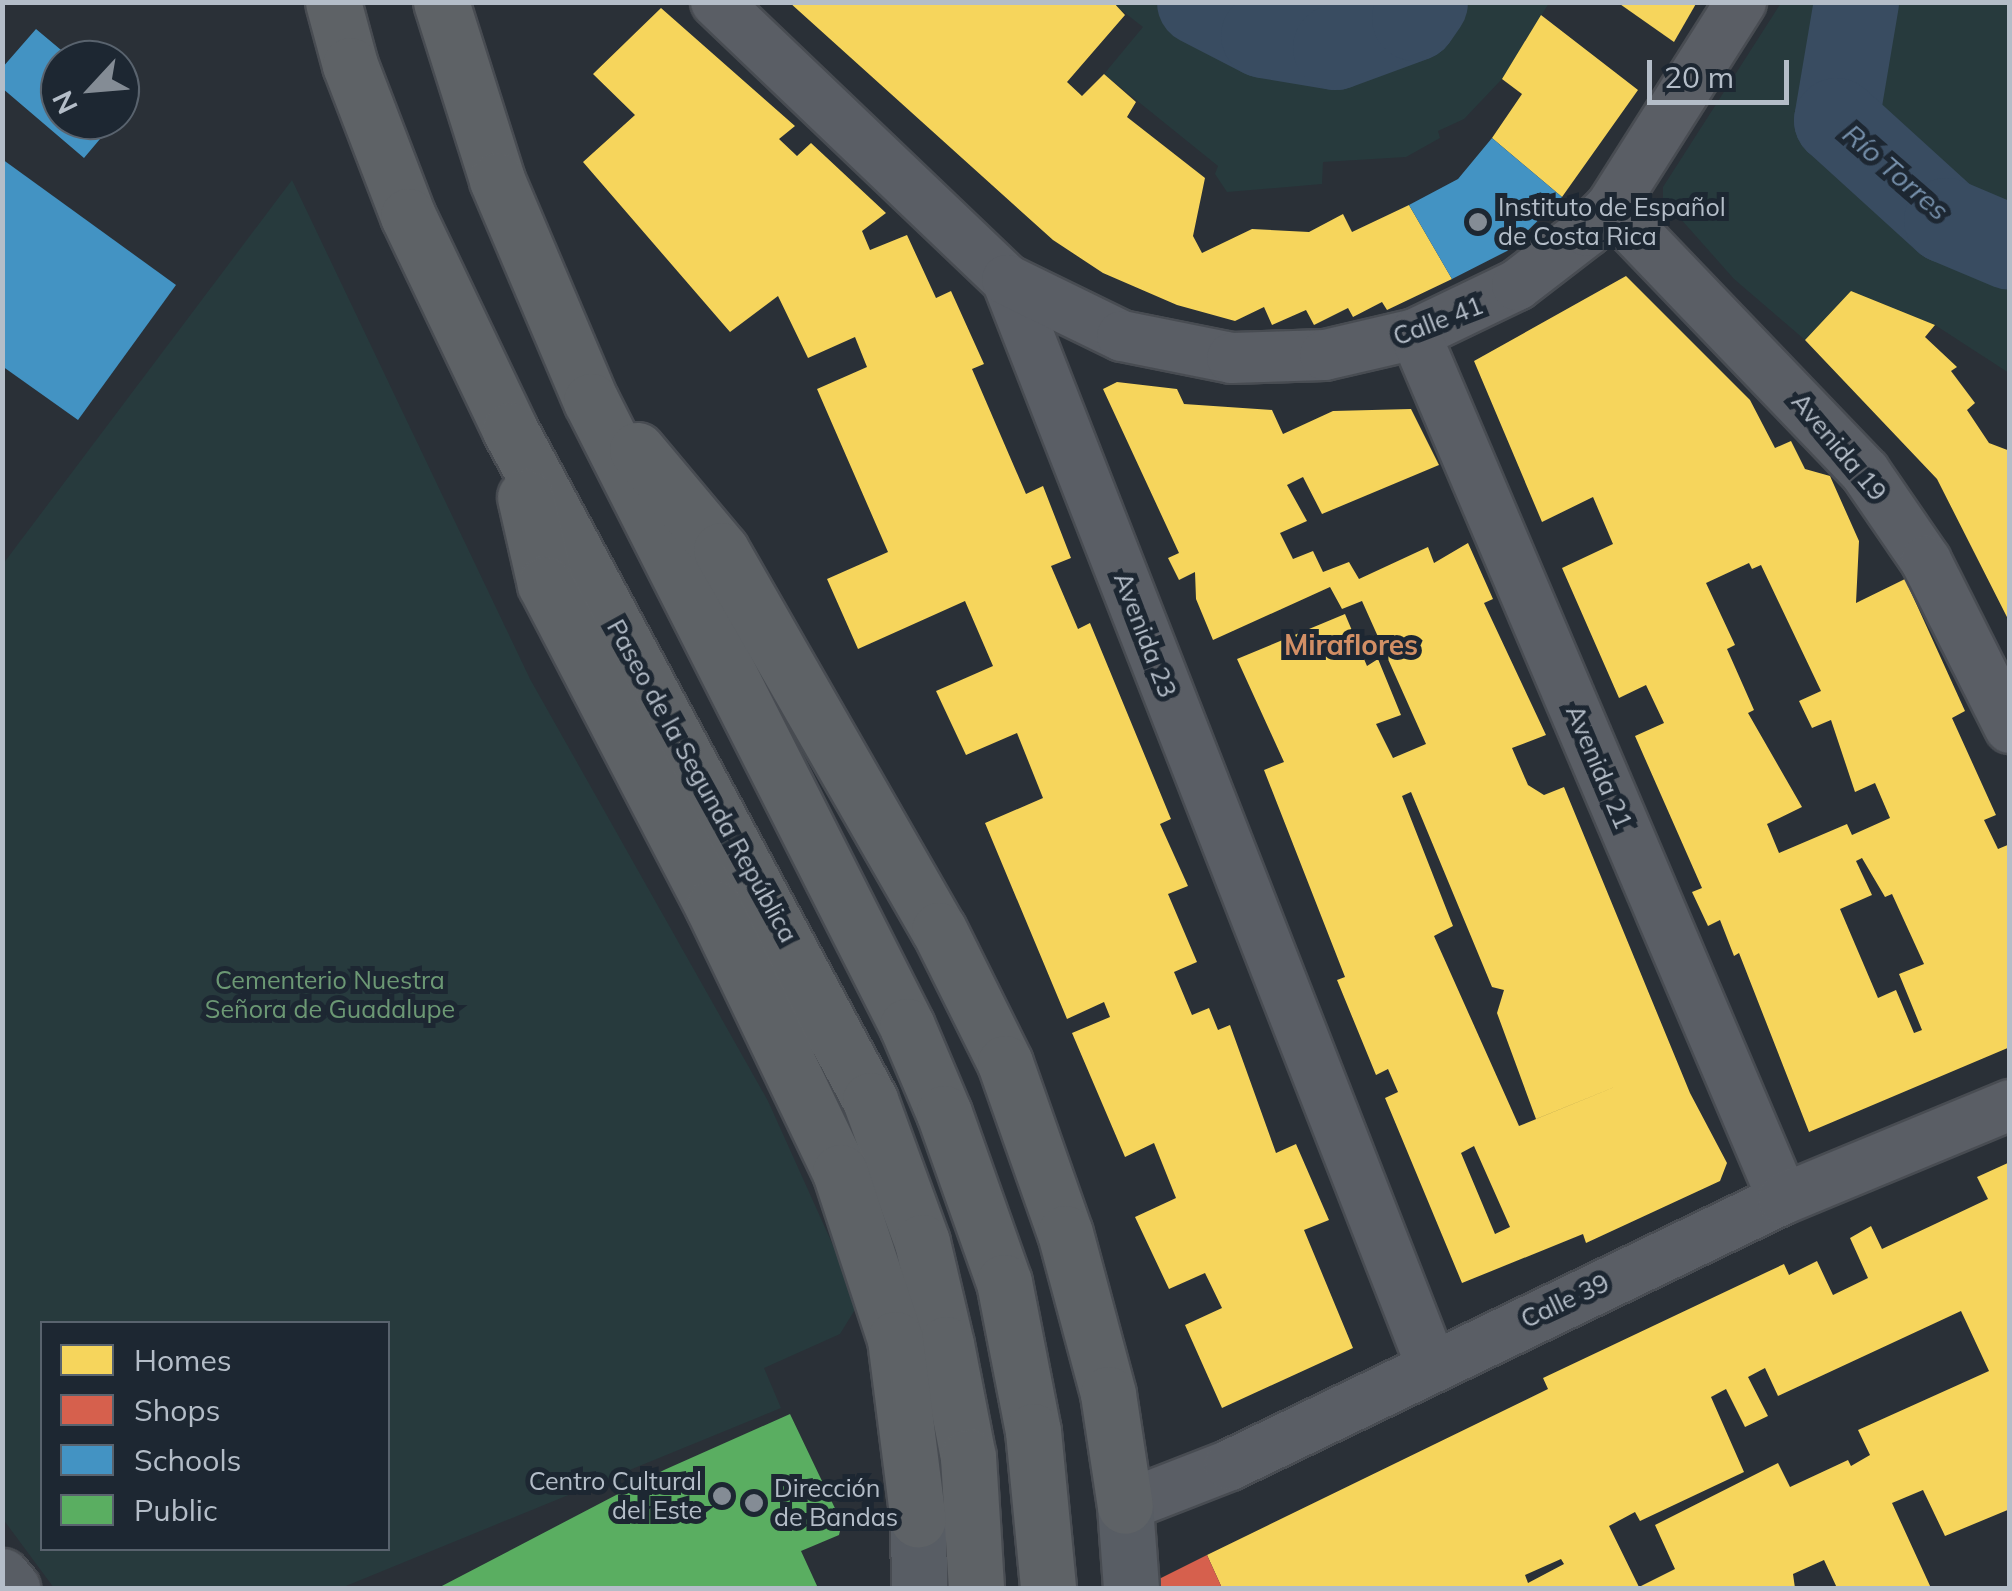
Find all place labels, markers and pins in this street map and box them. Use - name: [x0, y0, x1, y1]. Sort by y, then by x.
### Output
- place label: Instituto de Español de Costa Rica: [1498, 193, 1726, 252]
- marker: Instituto de Español de Costa Rica: [1467, 211, 1489, 233]
- place label: Centro Cultural del Este: [529, 1467, 702, 1526]
- place label: Dirección de Bandas: [774, 1474, 898, 1533]
- marker: Centro Cultural del Este: [711, 1485, 733, 1507]
- marker: Dirección de Bandas: [743, 1492, 765, 1514]

